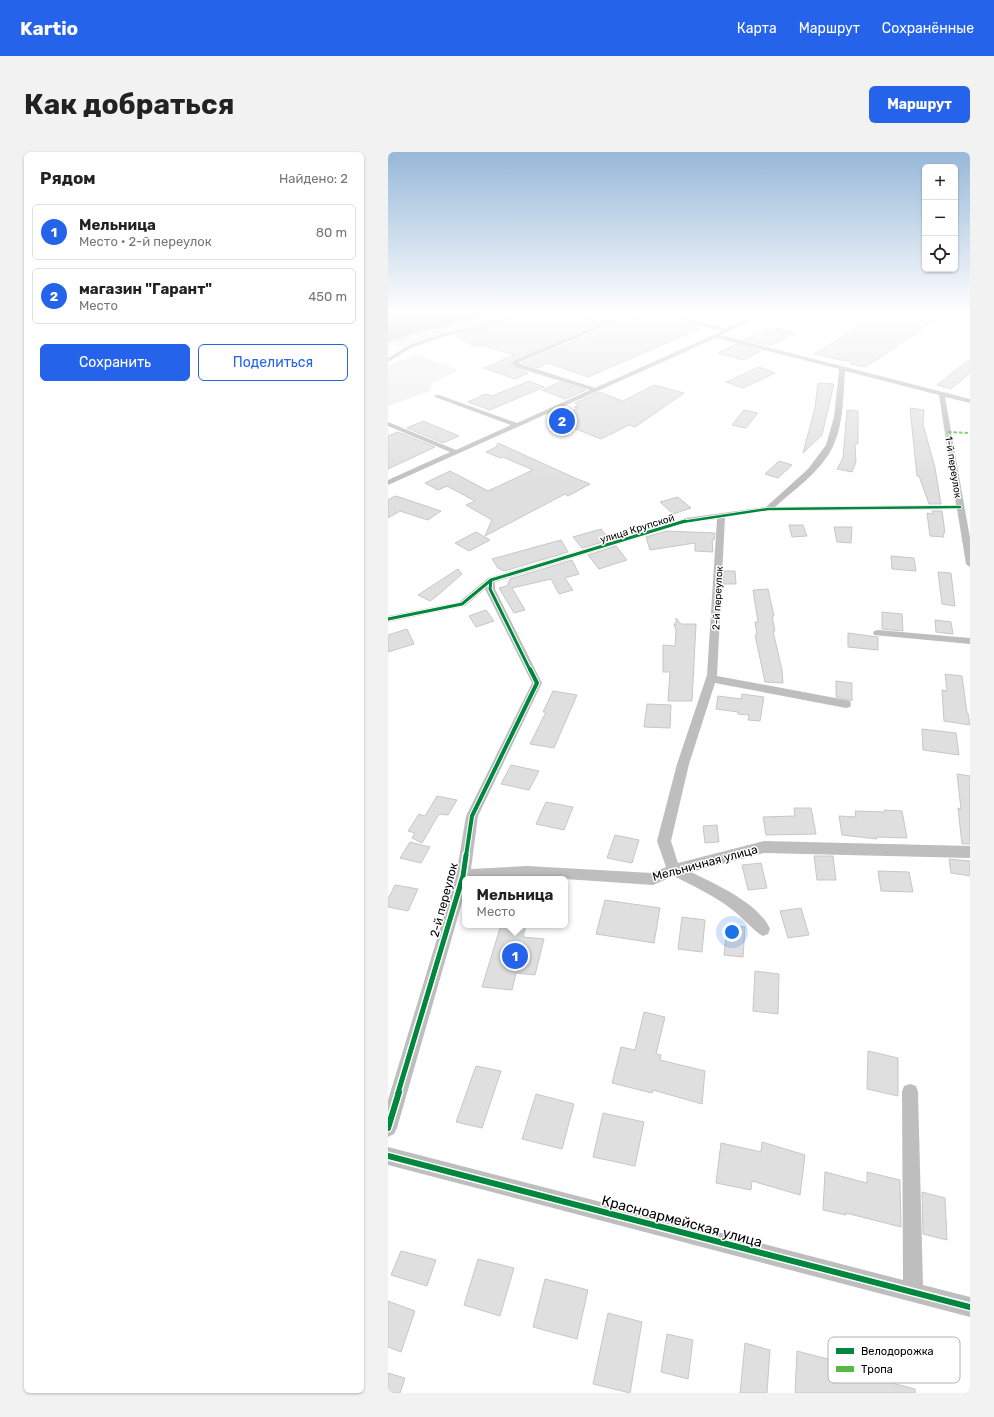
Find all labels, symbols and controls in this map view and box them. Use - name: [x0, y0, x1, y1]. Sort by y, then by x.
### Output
- text: Kartio: [20, 17, 78, 40]
- text: Карта: [737, 20, 777, 37]
- text: Маршрут: [799, 20, 860, 37]
- text: Сохранённые: [882, 20, 974, 37]
- button: Маршрут: [869, 86, 970, 123]
- text: Как добраться: [24, 88, 234, 121]
- map controls: [922, 164, 958, 272]
- button: +: [922, 164, 958, 200]
- text: Рядом: [40, 168, 96, 188]
- text: Найдено: 2: [279, 171, 348, 186]
- button: −: [922, 200, 958, 236]
- text: Мельница: [79, 216, 156, 234]
- text: 1: [51, 225, 57, 240]
- text: 80 m: [316, 225, 347, 240]
- text: Место · 2-й переулок: [79, 234, 212, 249]
- button: locate: [922, 236, 958, 272]
- text: магазин "Гарант": [79, 280, 212, 298]
- text: 2: [50, 289, 58, 304]
- text: 450 m: [308, 289, 347, 304]
- text: Место: [79, 298, 118, 313]
- button: Сохранить: [40, 344, 190, 381]
- button: Поделиться: [198, 344, 348, 381]
- pin: 2: [549, 406, 575, 436]
- street label: 1-й переулок: [942, 435, 964, 500]
- street label: улица Крупской: [599, 512, 676, 546]
- street label: 2-й переулок: [710, 565, 726, 630]
- street label: Мельничная улица: [651, 842, 759, 884]
- street label: 2-й переулок: [427, 861, 461, 939]
- popup: [462, 876, 568, 928]
- text: Мельница: [477, 886, 553, 904]
- text: Место: [477, 904, 515, 919]
- your location: [722, 922, 742, 942]
- pin: 1: [502, 941, 528, 971]
- street label: Красноармейская улица: [600, 1192, 764, 1251]
- legend: [828, 1337, 960, 1383]
- text: Велодорожка: [861, 1345, 934, 1358]
- text: Тропа: [861, 1363, 893, 1376]

